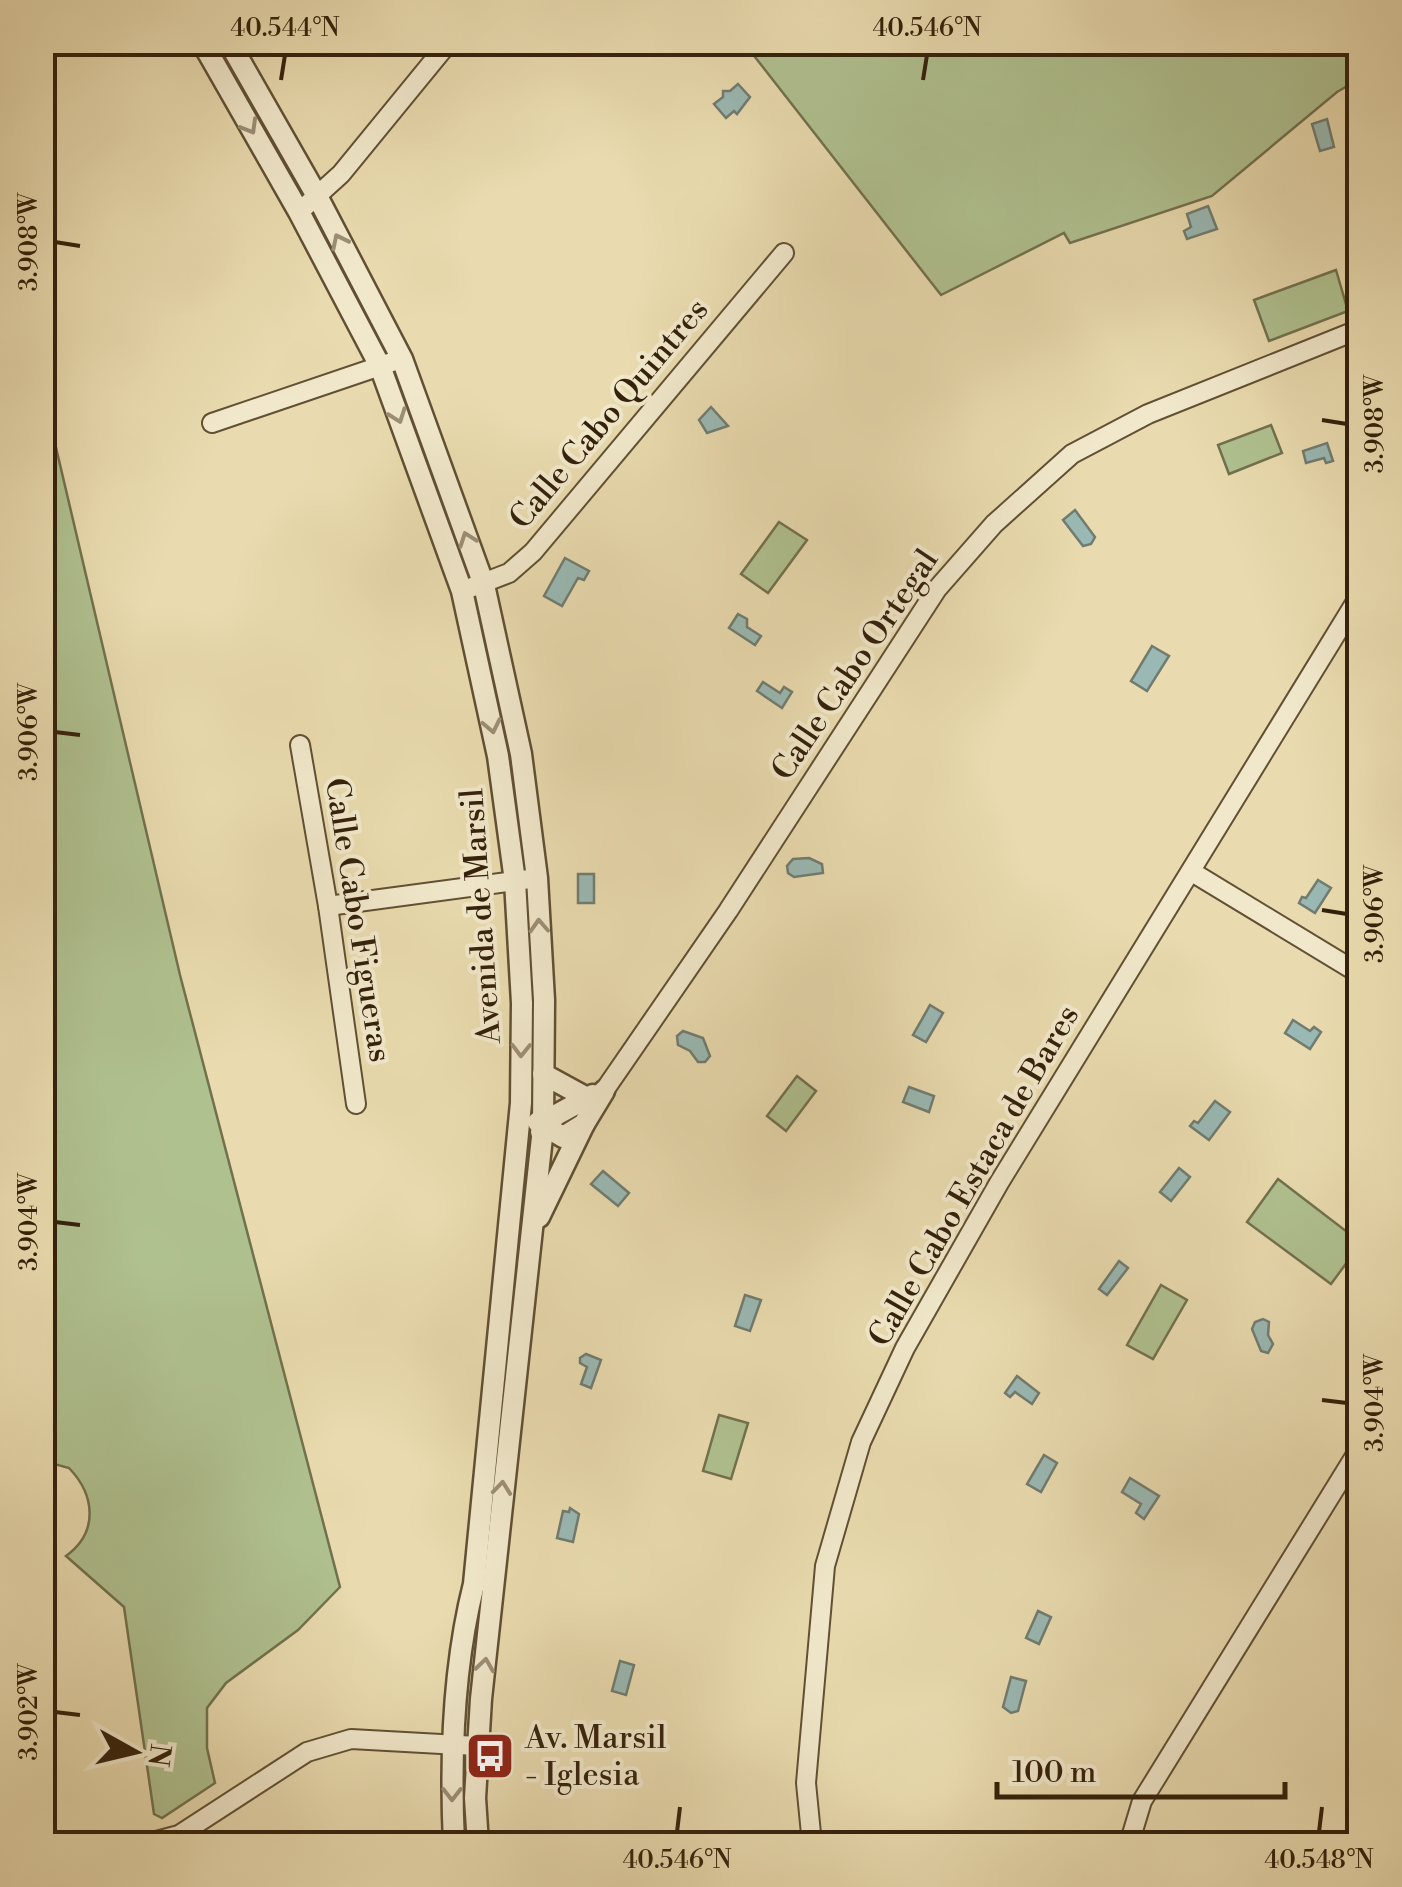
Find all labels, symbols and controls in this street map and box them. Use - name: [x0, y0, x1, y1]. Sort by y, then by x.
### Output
- text: 40.544°N: [230, 13, 340, 44]
- text: 40.546°N: [872, 13, 982, 44]
- one-way arrow: [238, 116, 258, 134]
- text: 3.908°W: [14, 192, 45, 291]
- one-way arrow: [331, 233, 351, 251]
- street label: Calle Cabo Quintres: [501, 291, 717, 537]
- text: 3.908°W: [1360, 374, 1391, 473]
- one-way arrow: [386, 406, 407, 423]
- one-way arrow: [458, 531, 479, 548]
- street label: Calle Cabo Ortegal: [763, 541, 947, 788]
- text: 3.906°W: [14, 682, 45, 781]
- one-way arrow: [480, 718, 501, 735]
- street label: Calle Cabo Figueras: [316, 775, 400, 1065]
- street label: Avenida de Marsil: [452, 786, 510, 1046]
- text: 3.906°W: [1360, 864, 1391, 963]
- one-way arrow: [529, 917, 550, 933]
- street label: Calle Cabo Estaca de Bares: [860, 998, 1088, 1354]
- one-way arrow: [510, 1042, 532, 1058]
- text: 3.904°W: [14, 1172, 45, 1271]
- text: 3.904°W: [1360, 1353, 1391, 1452]
- one-way arrow: [491, 1480, 512, 1496]
- one-way arrow: [474, 1657, 495, 1674]
- text: 3.902°W: [14, 1662, 45, 1760]
- north arrow: [85, 1702, 185, 1802]
- place label: Av. Marsil - Iglesia: [524, 1718, 667, 1795]
- bus stop icon: Av. Marsil - Iglesia: [464, 1730, 516, 1782]
- scale bar: [997, 1737, 1284, 1799]
- text: N: [139, 1742, 177, 1769]
- text: 100 m: [1012, 1754, 1096, 1792]
- one-way arrow: [442, 1786, 463, 1802]
- text: 40.546°N: [622, 1845, 732, 1876]
- text: 40.548°N: [1264, 1845, 1374, 1876]

